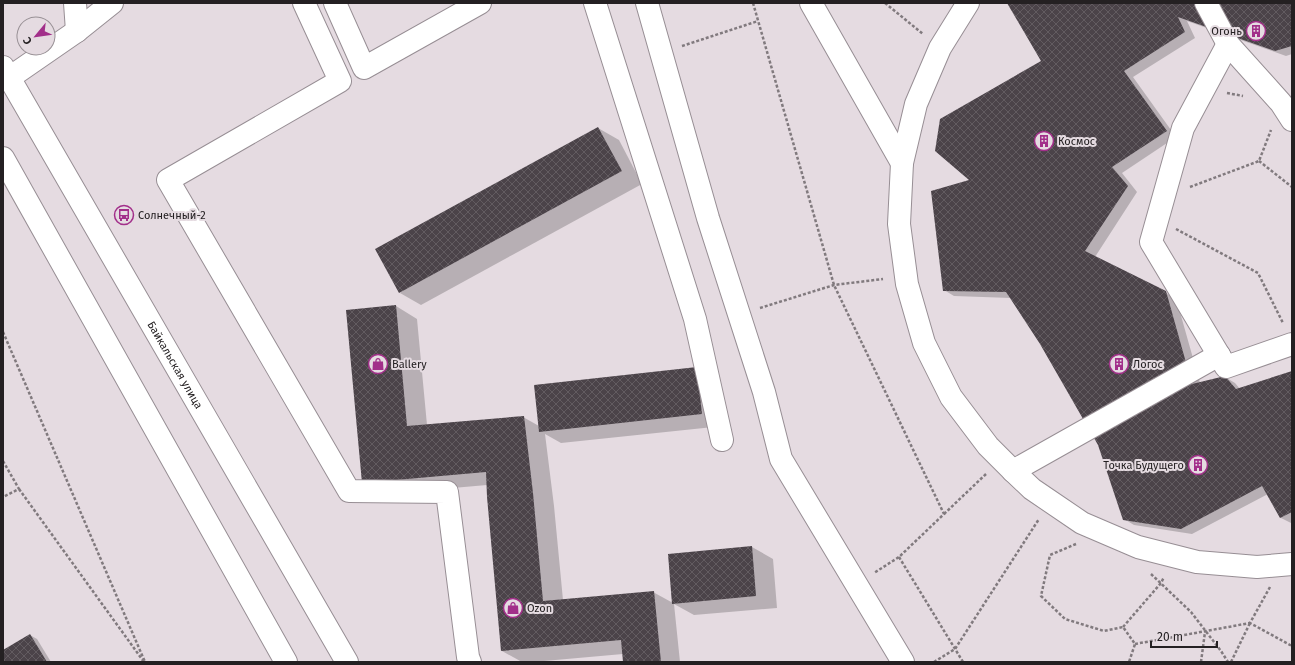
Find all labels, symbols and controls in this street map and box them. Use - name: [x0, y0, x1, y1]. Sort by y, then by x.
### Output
- north arrow: [16, 16, 56, 56]
- building icon: Огонь: [1245, 20, 1267, 42]
- place label: Огонь: [1211, 25, 1242, 38]
- text: С: [20, 34, 35, 47]
- building icon: Космос: [1033, 130, 1055, 152]
- place label: Космос: [1058, 135, 1095, 148]
- bus stop icon: Солнечный-2: [113, 204, 135, 226]
- place label: Солнечный-2: [138, 209, 206, 222]
- street label: Байкальская улица: [144, 319, 205, 411]
- shop icon: Ballery: [367, 353, 389, 375]
- building icon: Логос: [1108, 353, 1130, 375]
- place label: Ballery: [392, 358, 427, 371]
- place label: Логос: [1133, 358, 1163, 371]
- building icon: Точка Будущего: [1187, 454, 1209, 476]
- place label: Точка Будущего: [1103, 459, 1184, 472]
- shop icon: Ozon: [502, 597, 524, 619]
- place label: Ozon: [527, 602, 552, 615]
- scale bar: [1151, 623, 1217, 649]
- text: 20 m: [1157, 630, 1183, 644]

